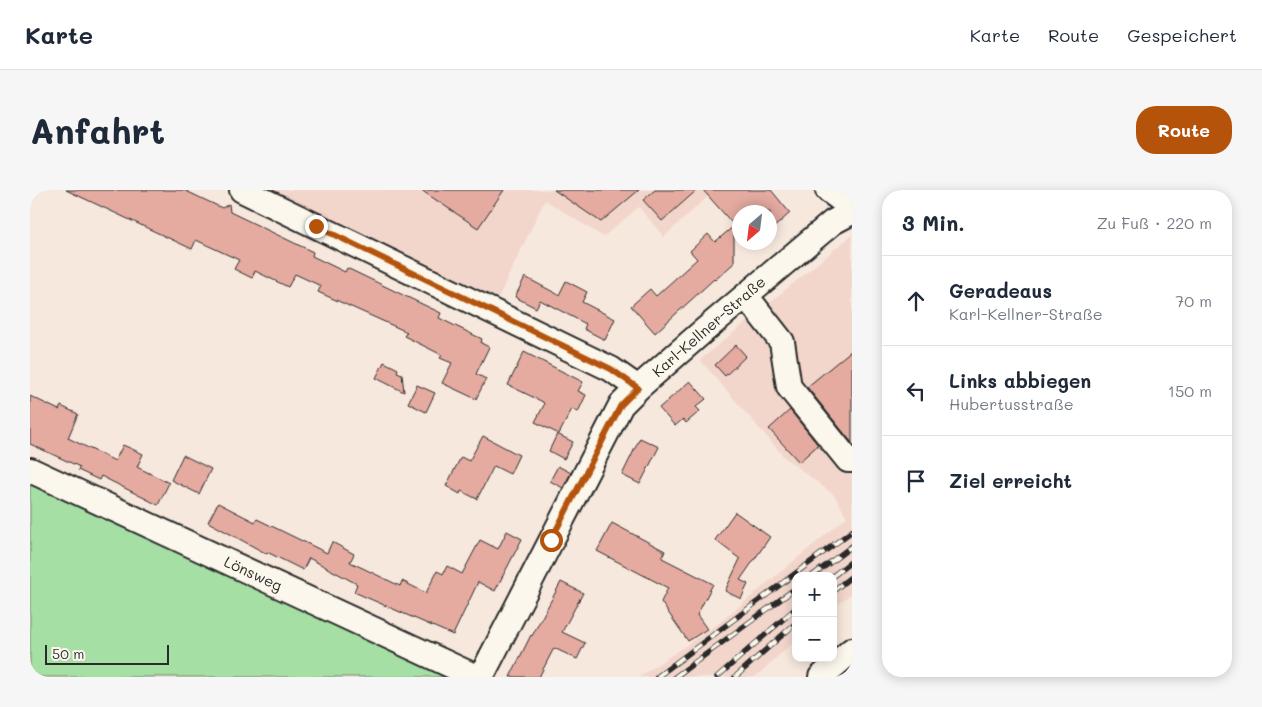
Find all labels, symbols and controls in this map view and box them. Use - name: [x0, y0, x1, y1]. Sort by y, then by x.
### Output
- text: Karte: [25, 19, 93, 50]
- text: Karte: [970, 23, 1020, 47]
- text: Route: [1048, 23, 1099, 47]
- text: Gespeichert: [1127, 23, 1237, 47]
- button: Route: [1136, 106, 1232, 154]
- text: Anfahrt: [30, 107, 165, 153]
- north arrow: [732, 205, 777, 250]
- text: 3 Min.: [902, 209, 965, 236]
- text: Zu Fuß · 220 m: [1097, 212, 1212, 233]
- route end: [305, 215, 328, 238]
- street label: Karl-Kellner-Straße: [647, 271, 769, 381]
- text: Geradeaus: [949, 278, 1052, 303]
- icon: ahead: [902, 287, 930, 315]
- text: 70 m: [1175, 290, 1212, 311]
- text: Karl-Kellner-Straße: [949, 303, 1103, 324]
- text: Links abbiegen: [949, 368, 1091, 393]
- icon: left: [902, 377, 930, 405]
- text: 150 m: [1168, 380, 1212, 401]
- text: Hubertusstraße: [949, 393, 1074, 414]
- icon: arrive: [902, 467, 930, 495]
- text: Ziel erreicht: [949, 468, 1072, 493]
- route start: [540, 529, 563, 552]
- street label: Lönsweg: [221, 551, 286, 595]
- map controls: [792, 572, 837, 662]
- button: +: [792, 572, 837, 617]
- button: −: [792, 617, 837, 662]
- scale bar: [45, 642, 169, 665]
- text: 50 m: [52, 644, 84, 663]

